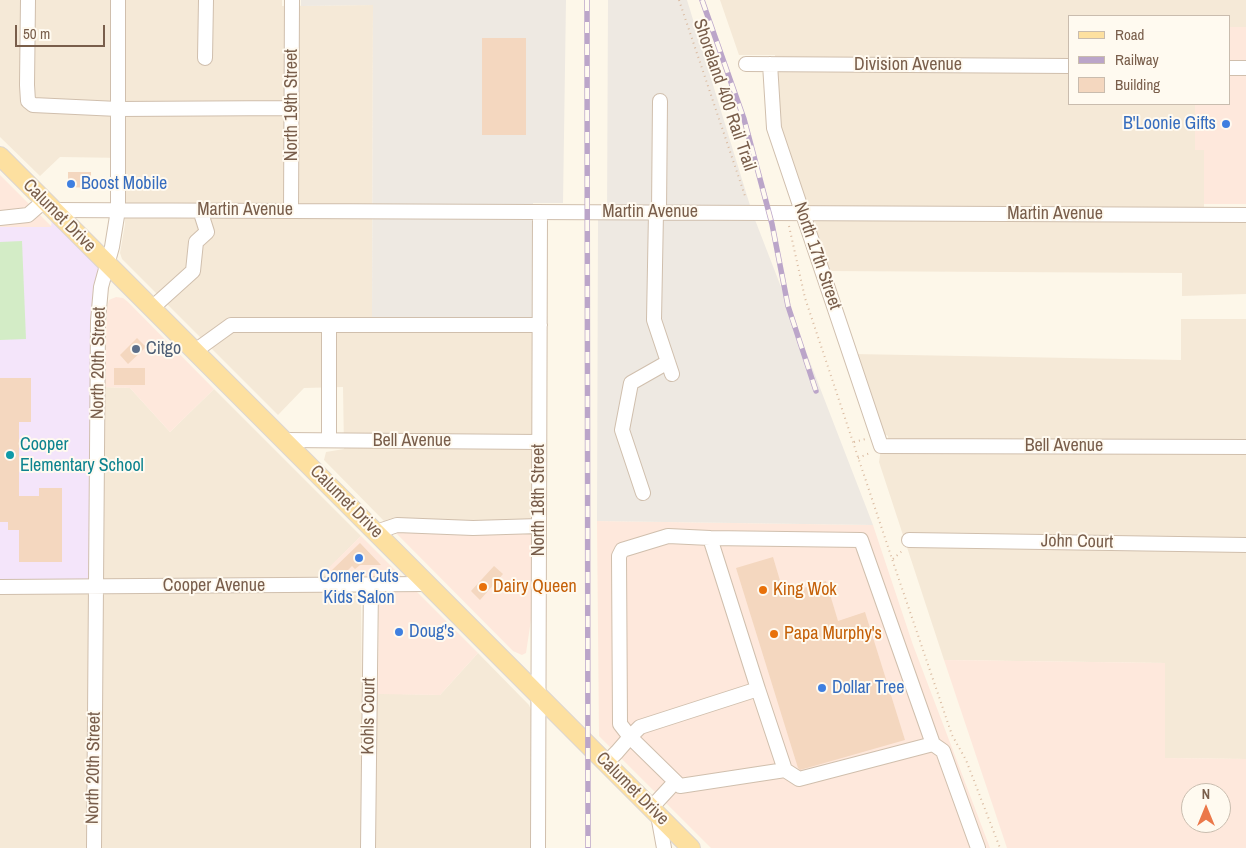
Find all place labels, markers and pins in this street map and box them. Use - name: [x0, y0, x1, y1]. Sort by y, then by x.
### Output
- place label: B'Loonie Gifts: [1123, 113, 1216, 135]
- marker: B'Loonie Gifts: [1220, 118, 1232, 130]
- place label: Boost Mobile: [81, 173, 167, 195]
- marker: Boost Mobile: [65, 178, 77, 190]
- place label: Citgo: [146, 338, 181, 360]
- marker: Citgo: [130, 343, 142, 355]
- place label: Cooper Elementary School: [20, 434, 144, 476]
- marker: Cooper Elementary School: [4, 449, 16, 461]
- marker: Corner Cuts Kids Salon: [353, 552, 365, 564]
- place label: Corner Cuts Kids Salon: [319, 566, 399, 608]
- place label: Dairy Queen: [493, 576, 577, 598]
- place label: King Wok: [773, 579, 837, 601]
- marker: Dairy Queen: [477, 581, 489, 593]
- marker: King Wok: [757, 584, 769, 596]
- place label: Doug's: [409, 621, 454, 643]
- place label: Papa Murphy's: [784, 623, 882, 645]
- marker: Doug's: [393, 626, 405, 638]
- marker: Papa Murphy's: [768, 628, 780, 640]
- place label: Dollar Tree: [832, 677, 904, 699]
- marker: Dollar Tree: [816, 682, 828, 694]

